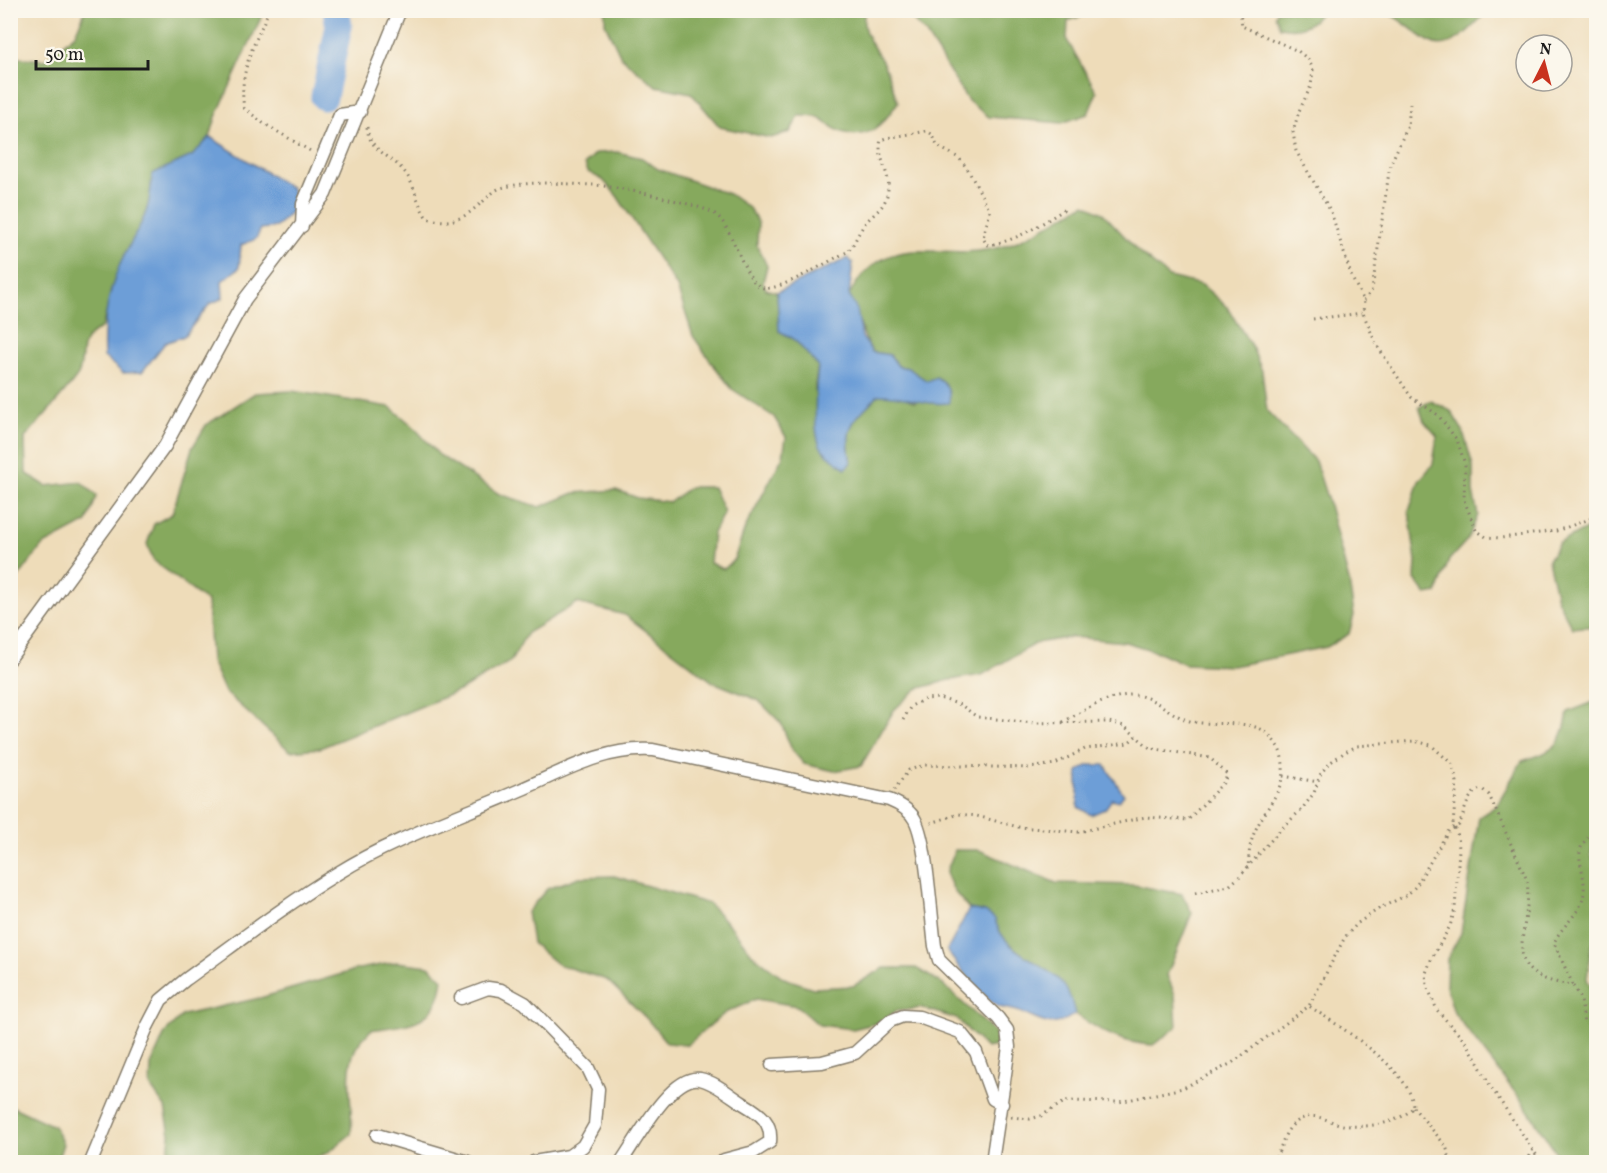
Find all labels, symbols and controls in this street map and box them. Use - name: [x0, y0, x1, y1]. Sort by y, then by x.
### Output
- scale bar: [36, 33, 148, 71]
- north arrow: [1514, 33, 1574, 93]
- text: N: [1538, 39, 1553, 62]
- text: 50 m: [45, 43, 84, 68]

